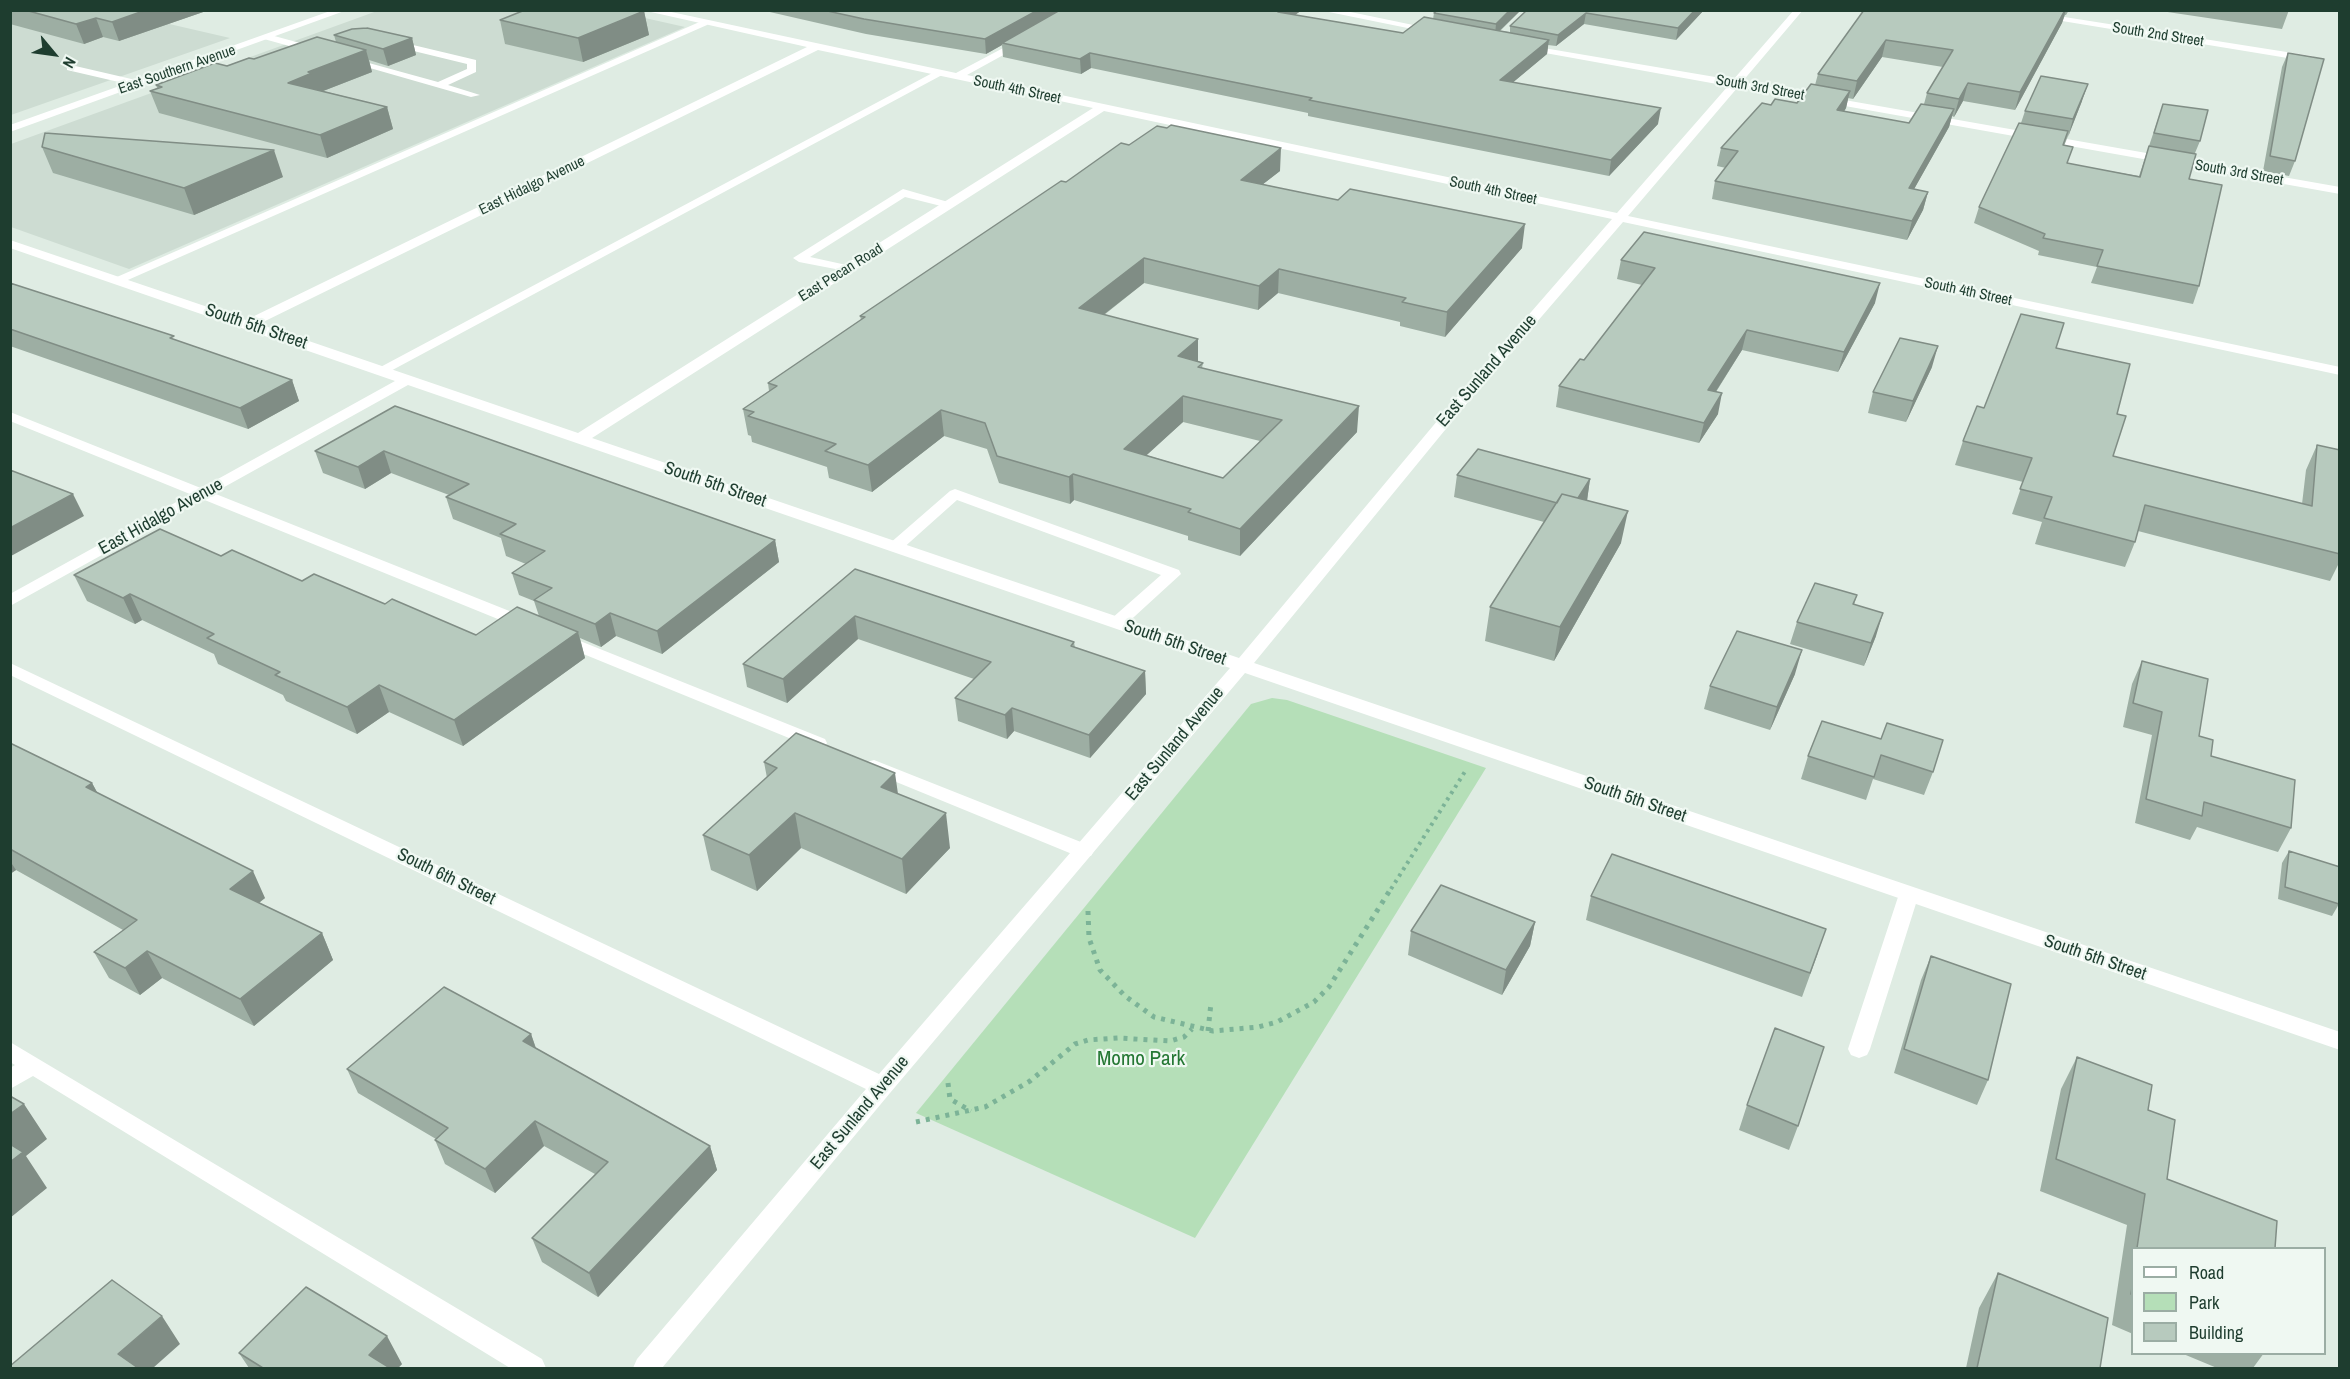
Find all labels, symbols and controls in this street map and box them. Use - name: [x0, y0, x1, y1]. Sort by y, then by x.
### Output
- street label: South 2nd Street: [2111, 19, 2205, 51]
- north arrow: [24, 24, 84, 84]
- street label: East Southern Avenue: [116, 41, 238, 99]
- text: N: [58, 53, 82, 72]
- street label: South 3rd Street: [1714, 71, 1806, 105]
- street label: South 4th Street: [972, 72, 1062, 108]
- street label: East Hidalgo Avenue: [476, 153, 588, 219]
- street label: South 3rd Street: [2193, 156, 2285, 190]
- street label: South 4th Street: [1448, 173, 1538, 209]
- street label: East Pecan Road: [796, 240, 886, 306]
- street label: South 4th Street: [1923, 274, 2013, 310]
- street label: South 5th Street: [202, 299, 310, 355]
- street label: East Sunland Avenue: [1432, 310, 1542, 432]
- street label: South 5th Street: [661, 457, 769, 513]
- street label: East Hidalgo Avenue: [95, 474, 227, 560]
- street label: South 5th Street: [1121, 615, 1229, 671]
- street label: East Sunland Avenue: [1121, 683, 1229, 805]
- street label: South 5th Street: [1581, 772, 1689, 828]
- street label: South 6th Street: [393, 844, 499, 910]
- street label: South 5th Street: [2041, 930, 2149, 986]
- park label: Momo Park: [1097, 1046, 1185, 1072]
- street label: East Sunland Avenue: [806, 1052, 914, 1174]
- legend: [2131, 1247, 2326, 1355]
- text: Road: [2189, 1260, 2224, 1285]
- text: Park: [2189, 1290, 2219, 1315]
- text: Building: [2189, 1320, 2243, 1345]

